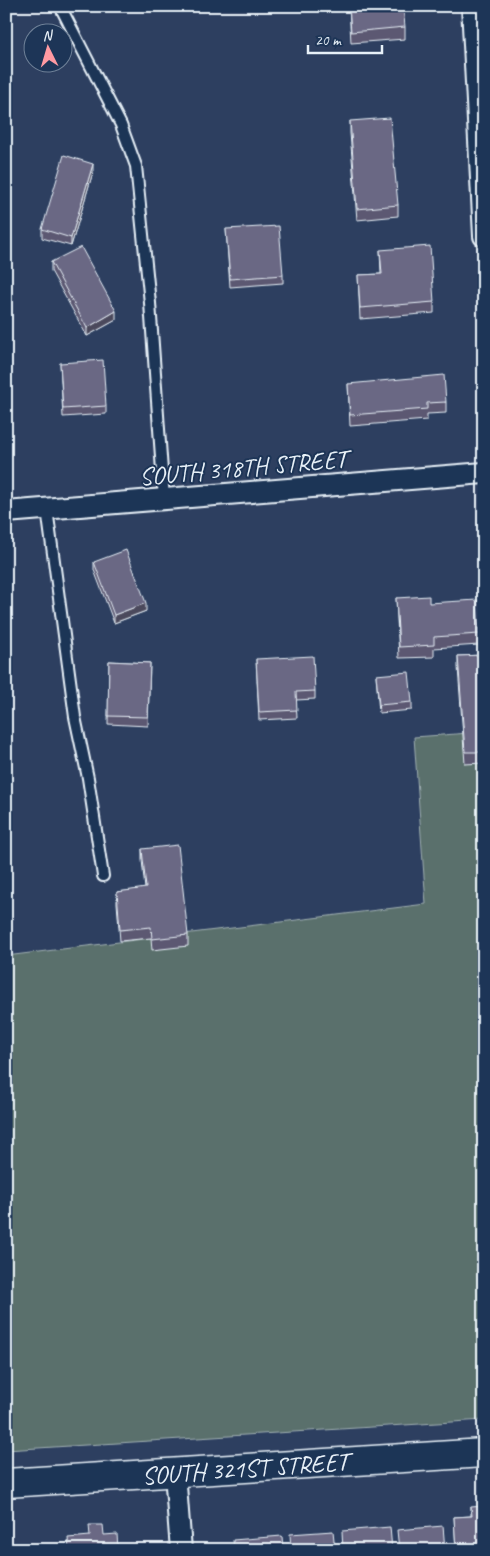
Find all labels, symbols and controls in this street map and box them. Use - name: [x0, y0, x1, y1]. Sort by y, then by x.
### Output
- north arrow: [22, 22, 72, 72]
- scale bar: [308, 22, 381, 54]
- text: N: [42, 26, 54, 44]
- text: 20 m: [315, 31, 342, 50]
- street label: SOUTH 318TH STREET: [138, 442, 355, 493]
- street label: SOUTH 321ST STREET: [141, 1445, 356, 1492]

